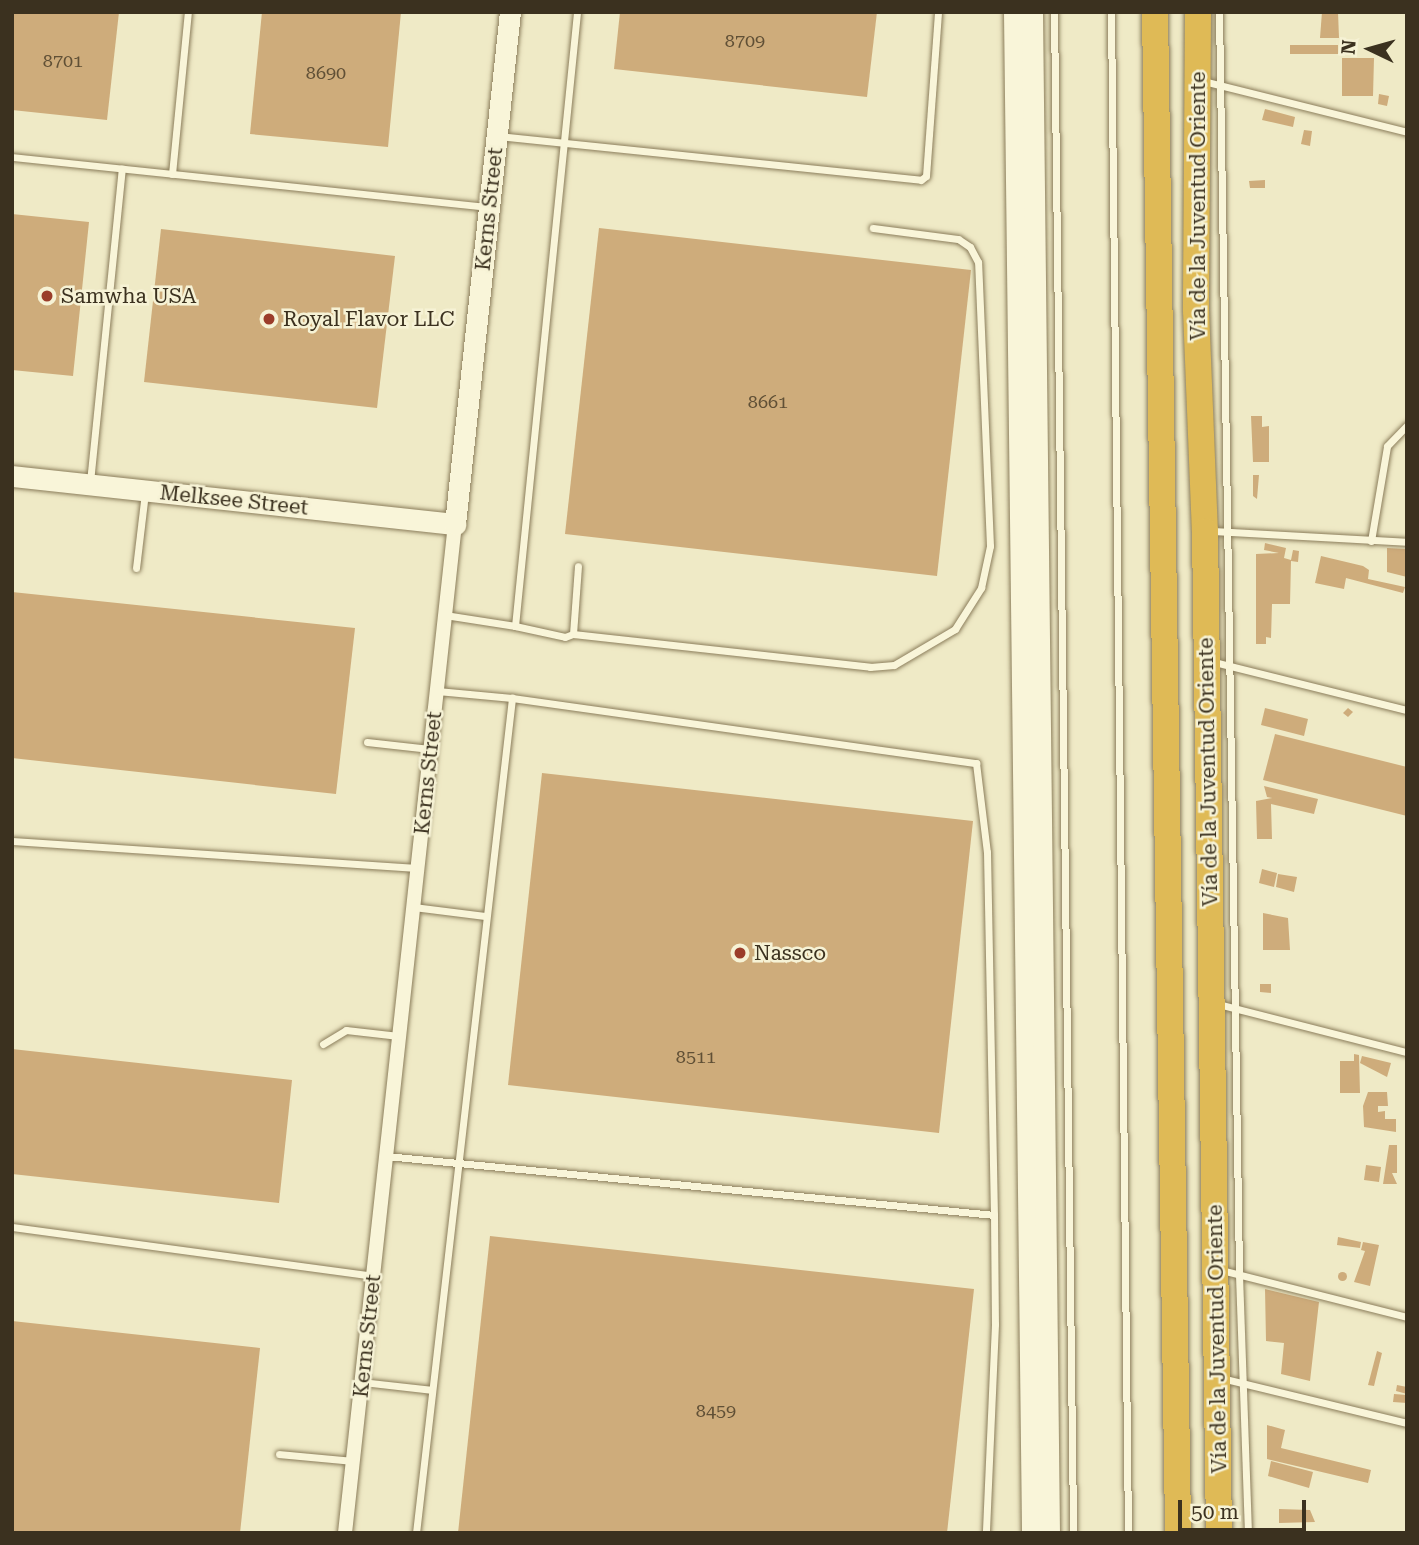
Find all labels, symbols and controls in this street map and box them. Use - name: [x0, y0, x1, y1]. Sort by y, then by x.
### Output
- north arrow: [1335, 14, 1405, 84]
- house number: 8709: [725, 30, 765, 52]
- text: N: [1336, 39, 1361, 55]
- house number: 8701: [43, 50, 83, 72]
- house number: 8690: [306, 62, 346, 84]
- street label: Vía de la Juventud Oriente: [1185, 72, 1211, 340]
- street label: Kerns Street: [470, 146, 508, 272]
- place label: Samwha USA: [61, 283, 196, 309]
- marker: Samwha USA: [39, 288, 55, 304]
- place label: Royal Flavor LLC: [283, 306, 455, 332]
- marker: Royal Flavor LLC: [261, 311, 277, 327]
- house number: 8661: [748, 391, 788, 413]
- street label: Melksee Street: [158, 480, 310, 520]
- street label: Vía de la Juventud Oriente: [1193, 637, 1223, 907]
- street label: Kerns Street: [409, 710, 447, 836]
- place label: Nassco: [754, 940, 826, 966]
- marker: Nassco: [732, 945, 748, 961]
- house number: 8511: [676, 1046, 716, 1068]
- street label: Vía de la Juventud Oriente: [1202, 1204, 1232, 1474]
- street label: Kerns Street: [348, 1273, 386, 1399]
- house number: 8459: [696, 1400, 736, 1422]
- scale bar: [1181, 1486, 1309, 1530]
- text: 50 m: [1191, 1500, 1239, 1524]

